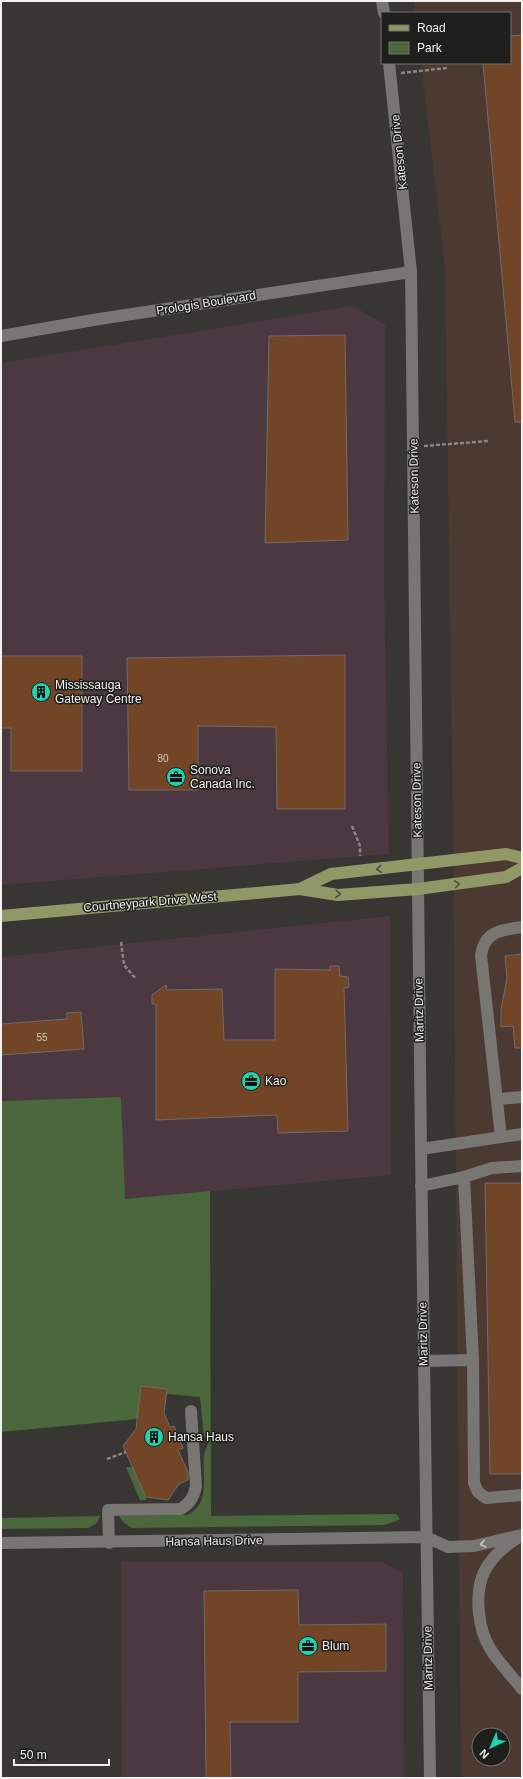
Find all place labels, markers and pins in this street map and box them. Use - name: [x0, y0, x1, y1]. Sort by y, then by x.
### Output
- place label: Mississauga Gateway Centre: [55, 678, 142, 706]
- building icon: Mississauga Gateway Centre: [30, 681, 52, 703]
- place label: Sonova Canada Inc.: [190, 763, 255, 791]
- office icon: Sonova Canada Inc.: [165, 766, 187, 788]
- office icon: Kao: [240, 1070, 262, 1092]
- place label: Kao: [265, 1074, 287, 1088]
- building icon: Hansa Haus: [143, 1426, 165, 1448]
- place label: Hansa Haus: [168, 1430, 234, 1444]
- office icon: Blum: [297, 1635, 319, 1657]
- place label: Blum: [322, 1639, 349, 1653]

